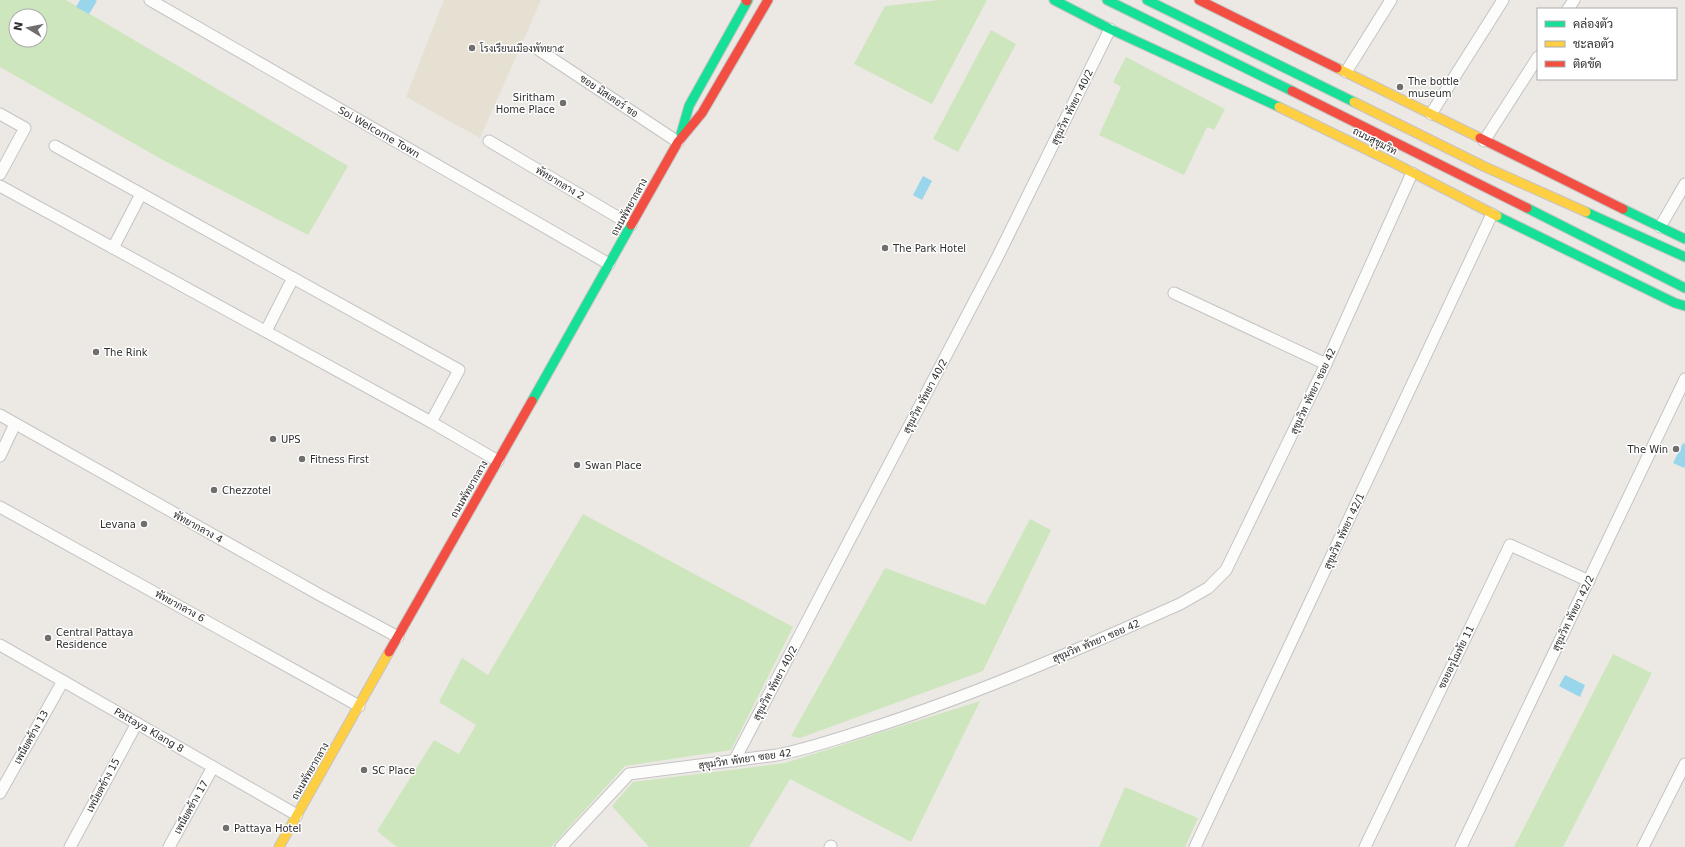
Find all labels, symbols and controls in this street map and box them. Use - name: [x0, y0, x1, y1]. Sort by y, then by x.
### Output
- north arrow: [8, 8, 48, 48]
- legend: [1537, 8, 1677, 80]
- text: คล่องตัว: [1573, 17, 1613, 31]
- text: N: [11, 21, 26, 32]
- text: ชะลอตัว: [1573, 37, 1614, 51]
- place label: โรงเรียนเมืองพัทยา๕: [479, 42, 564, 54]
- marker: โรงเรียนเมืองพัทยา๕: [467, 43, 477, 53]
- text: ติดขัด: [1573, 57, 1602, 71]
- street label: สุขุมวิท พัทยา 40/2: [1048, 67, 1097, 147]
- street label: ซอย มิสเตอร์ ชอ: [578, 71, 641, 120]
- place label: The bottle museum: [1407, 76, 1459, 99]
- marker: The bottle museum: [1395, 82, 1405, 92]
- place label: Siritham Home Place: [496, 92, 555, 115]
- marker: Siritham Home Place: [558, 98, 568, 108]
- street label: Soi Welcome Town: [336, 104, 422, 160]
- street label: ถนนสุขุมวิท: [1350, 125, 1399, 159]
- street label: พัทยากลาง 2: [534, 163, 587, 202]
- street label: ถนนพัทยากลาง: [608, 176, 649, 238]
- marker: The Park Hotel: [880, 243, 890, 253]
- place label: The Park Hotel: [892, 243, 966, 254]
- street label: สุขุมวิท พัทยา ซอย 42: [1287, 346, 1340, 437]
- marker: The Rink: [91, 347, 101, 357]
- place label: The Rink: [103, 347, 148, 358]
- street label: สุขุมวิท พัทยา 40/2: [900, 356, 951, 436]
- marker: UPS: [268, 434, 278, 444]
- place label: UPS: [281, 434, 301, 445]
- place label: The Win: [1626, 444, 1668, 455]
- marker: The Win: [1671, 444, 1681, 454]
- marker: Fitness First: [297, 454, 307, 464]
- place label: Fitness First: [310, 454, 369, 465]
- street label: ถนนพัทยากลาง: [447, 458, 490, 519]
- marker: Swan Place: [572, 460, 582, 470]
- place label: Swan Place: [585, 460, 642, 471]
- marker: Chezzotel: [209, 485, 219, 495]
- place label: Chezzotel: [222, 485, 271, 496]
- street label: สุขุมวิท พัทยา 42/1: [1321, 491, 1368, 572]
- street label: พัทยากลาง 4: [171, 508, 225, 545]
- place label: Levana: [100, 519, 136, 530]
- marker: Levana: [139, 519, 149, 529]
- street label: สุขุมวิท พัทยา 42/2: [1549, 573, 1598, 653]
- street label: พัทยากลาง 6: [153, 587, 207, 624]
- street label: สุขุมวิท พัทยา ซอย 42: [1050, 617, 1142, 666]
- street label: ซอยอรุโณทัย 11: [1435, 623, 1478, 691]
- place label: Central Pattaya Residence: [56, 627, 133, 650]
- marker: Central Pattaya Residence: [43, 633, 53, 643]
- street label: สุขุมวิท พัทยา 40/2: [750, 643, 801, 723]
- street label: Pattaya Klang 8: [112, 706, 186, 754]
- street label: เพนียดช้าง 13: [11, 708, 50, 766]
- street label: ถนนพัทยากลาง: [288, 740, 331, 801]
- street label: สุขุมวิท พัทยา ซอย 42: [698, 746, 793, 773]
- street label: เพนียดช้าง 15: [83, 756, 122, 814]
- marker: SC Place: [359, 765, 369, 775]
- place label: SC Place: [372, 765, 415, 776]
- street label: เพนียดช้าง 17: [171, 778, 210, 836]
- marker: Pattaya Hotel: [221, 823, 231, 833]
- place label: Pattaya Hotel: [234, 823, 301, 834]

